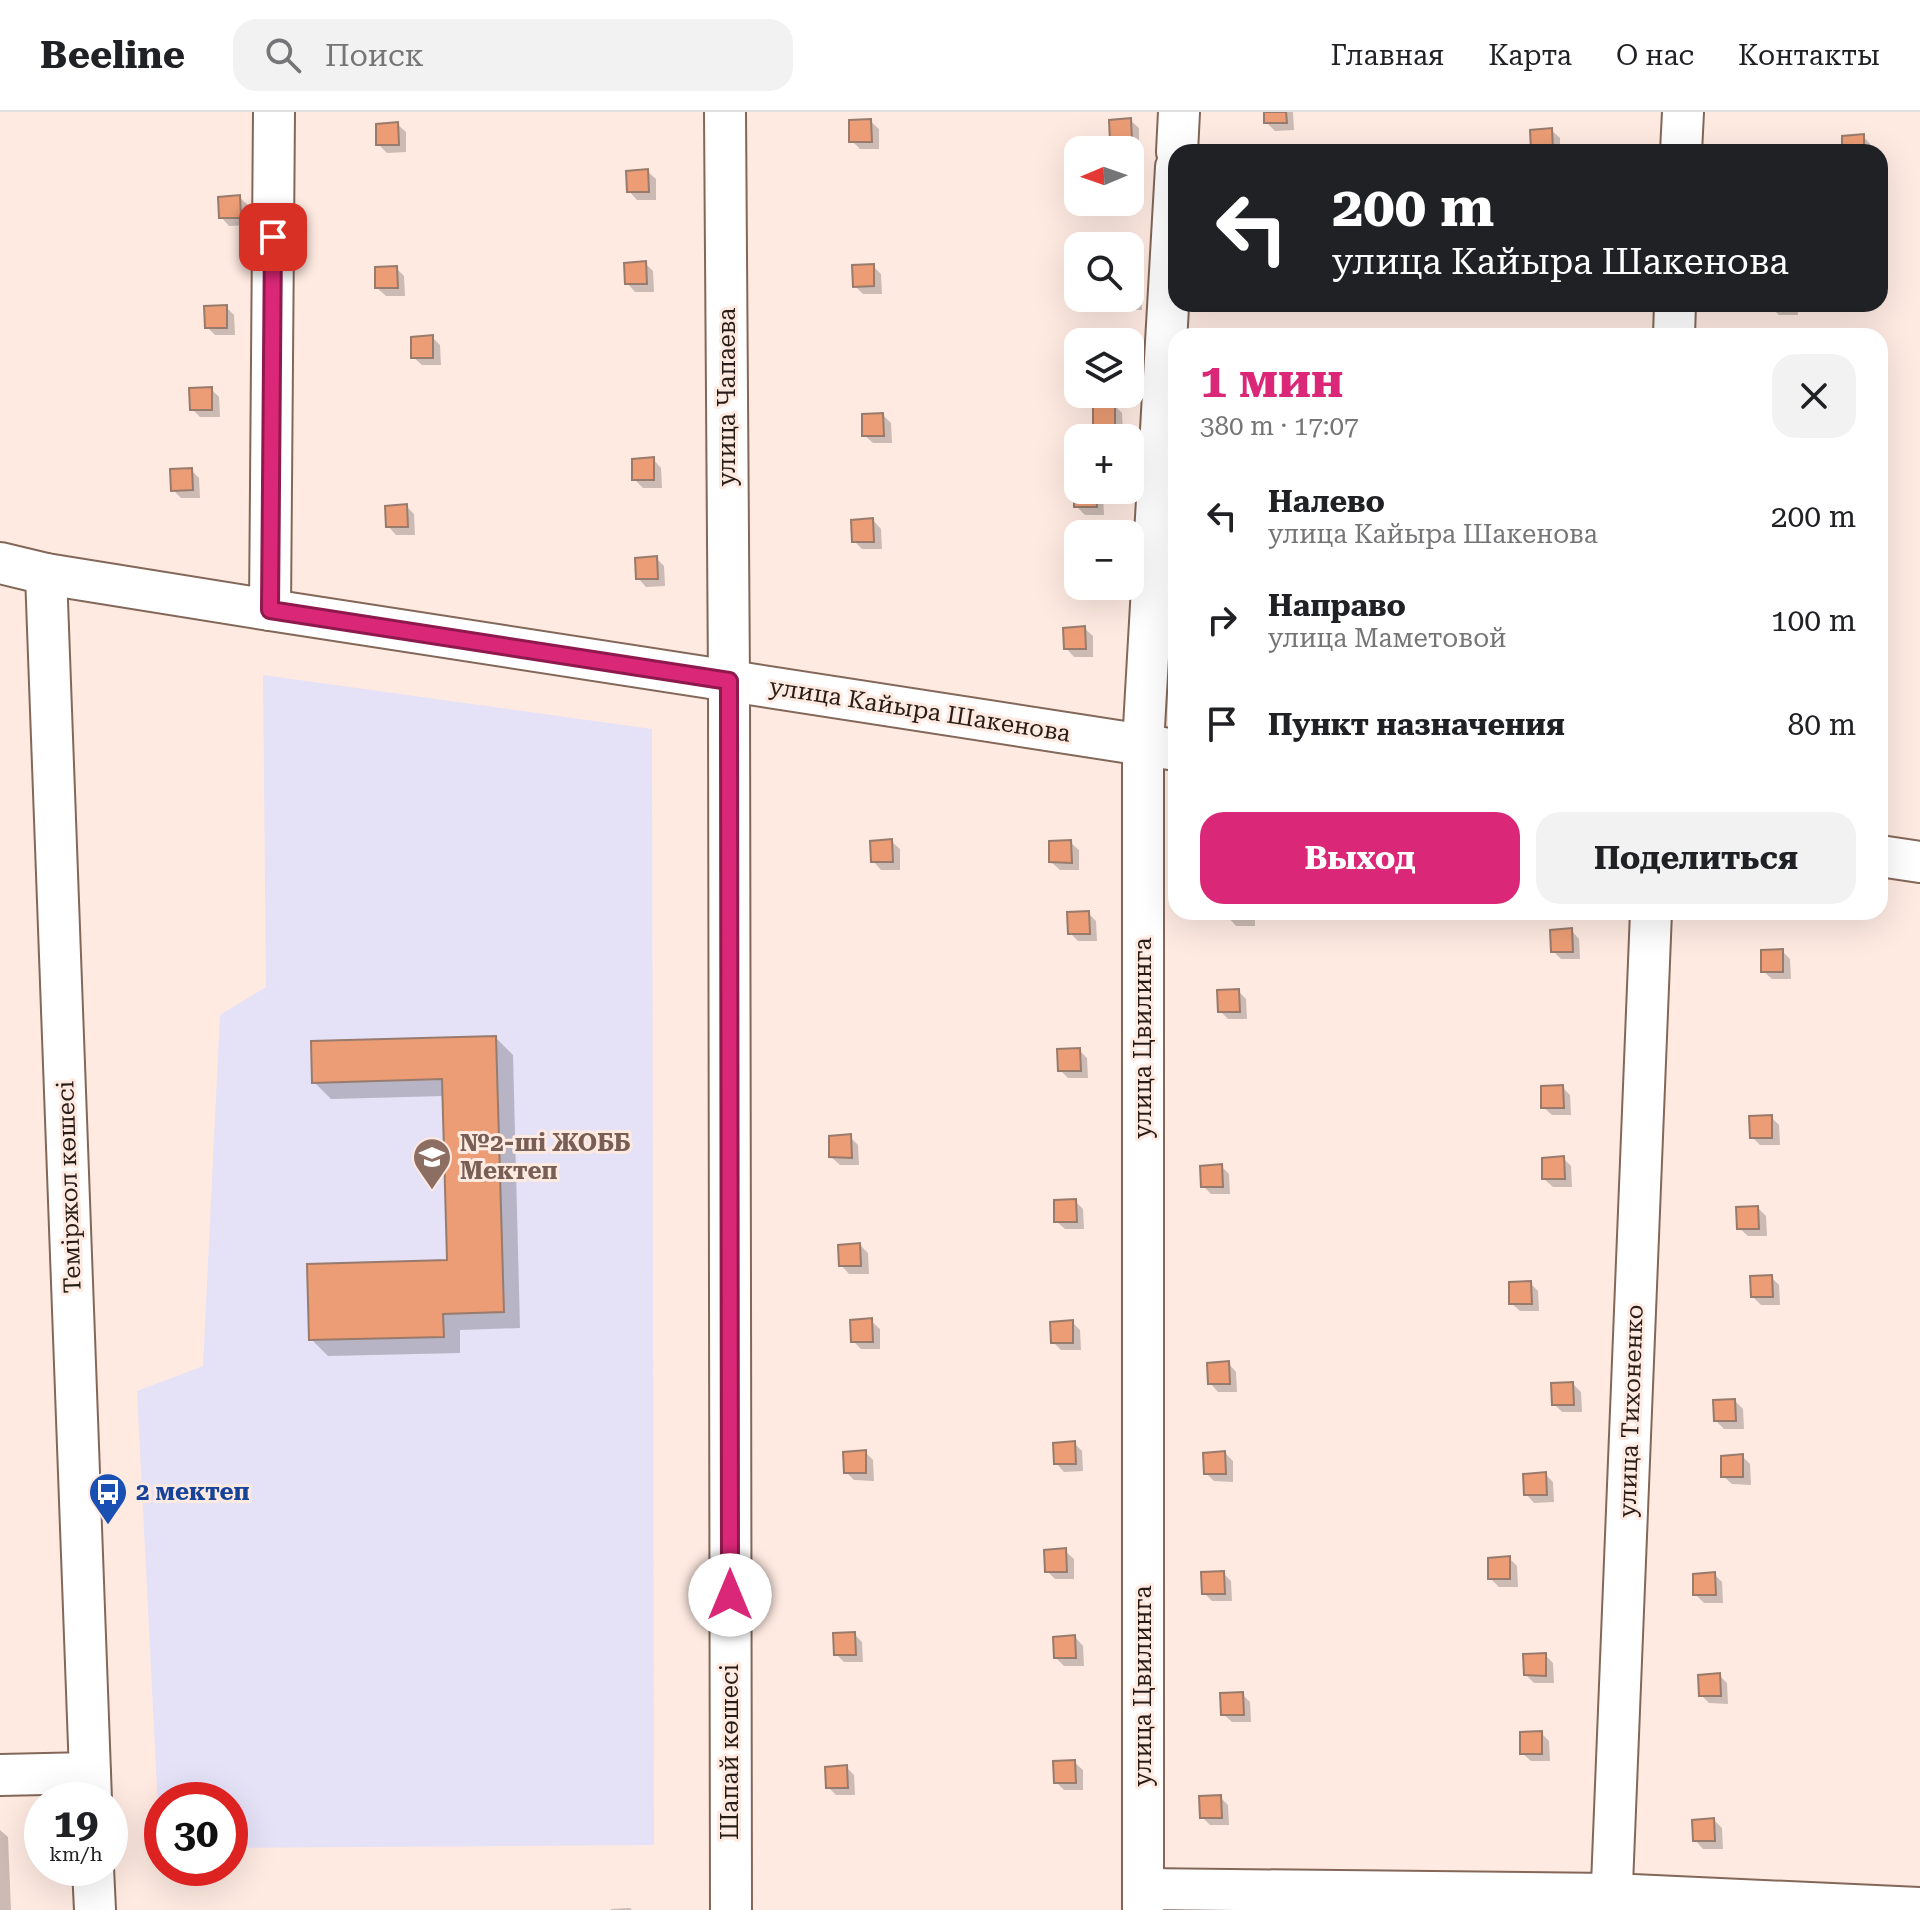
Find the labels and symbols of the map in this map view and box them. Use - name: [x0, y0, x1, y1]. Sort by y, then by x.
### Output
- north arrow: [1064, 136, 1144, 216]
- pin: [239, 203, 307, 271]
- street label: улица Чапаева: [713, 308, 741, 486]
- street label: улица Кайыра Шакенова: [767, 672, 1073, 748]
- street label: улица Цвилинга: [1129, 938, 1157, 1138]
- street label: Теміржол көшесі: [51, 1080, 87, 1294]
- place label: №2-ші ЖОББ Мектеп: [460, 1129, 631, 1185]
- school or university icon: №2-ші ЖОББ Мектеп: [411, 1136, 453, 1191]
- street label: улица Тихоненко: [1613, 1304, 1649, 1518]
- bus stop icon: 2 мектеп: [87, 1471, 129, 1526]
- place label: 2 мектеп: [136, 1478, 250, 1506]
- position arrow: [688, 1553, 772, 1637]
- street label: улица Цвилинга: [1129, 1586, 1157, 1786]
- street label: Шапай көшесі: [716, 1664, 744, 1840]
- speed limit sign: 30: [144, 1782, 248, 1886]

